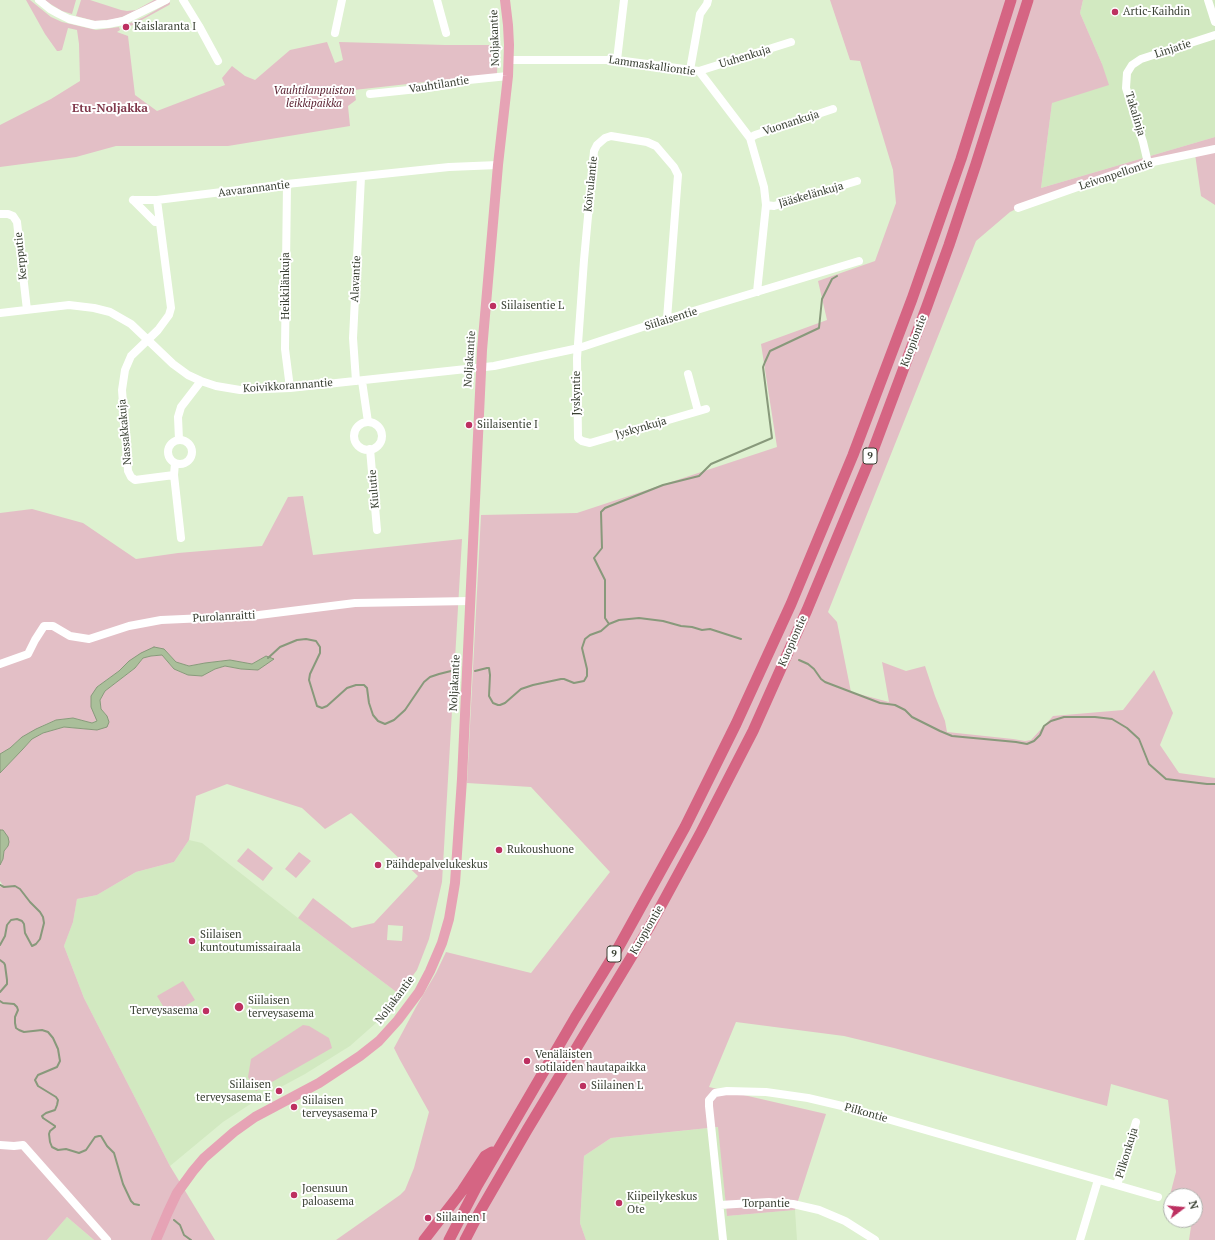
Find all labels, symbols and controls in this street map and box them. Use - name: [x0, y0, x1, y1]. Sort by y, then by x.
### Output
- place label: Artic-Kaihdin: [1123, 5, 1190, 19]
- marker: Artic-Kaihdin: [1110, 7, 1120, 17]
- street label: Noljakantie: [487, 9, 503, 67]
- place label: Kaislaranta I: [134, 20, 196, 34]
- marker: Kaislaranta I: [121, 22, 131, 32]
- street label: Linjatie: [1153, 37, 1193, 61]
- street label: Uuhenkuja: [718, 43, 772, 71]
- street label: Lammaskalliontie: [608, 53, 696, 79]
- street label: Vauhtilantie: [408, 74, 470, 96]
- park label: Vauhtilanpuiston leikkipaikka: [273, 84, 355, 110]
- street label: Takalinja: [1122, 90, 1148, 138]
- district label: Etu-Noljakka: [72, 102, 148, 116]
- street label: Vuonankuja: [761, 108, 821, 138]
- street label: Koivulantie: [581, 155, 601, 213]
- street label: Leivonpellontie: [1077, 157, 1155, 193]
- street label: Aavarannantie: [217, 178, 291, 200]
- street label: Jääskelänkuja: [777, 179, 845, 211]
- street label: Kerpputie: [12, 231, 30, 281]
- street label: Heikkilänkuja: [279, 252, 293, 320]
- street label: Alavantie: [348, 255, 364, 303]
- place label: Siilaisentie L: [501, 299, 564, 313]
- marker: Siilaisentie L: [488, 301, 498, 311]
- street label: Siilaisentie: [643, 305, 699, 333]
- street label: Kuopiontie: [898, 313, 930, 369]
- street label: Noljakantie: [461, 330, 479, 388]
- street label: Jyskyntie: [570, 371, 584, 415]
- street label: Koivikkorannantie: [243, 376, 333, 396]
- street label: Nassakkakuja: [116, 398, 134, 466]
- street label: Jyskynkuja: [614, 414, 668, 442]
- place label: Siilaisentie I: [477, 418, 538, 432]
- marker: Siilaisentie I: [464, 420, 474, 430]
- road number: 9: [863, 448, 877, 464]
- street label: Kiulutie: [366, 469, 382, 509]
- street label: Purolanraitti: [192, 609, 256, 625]
- street label: Kuopiontie: [776, 613, 810, 669]
- street label: Noljakantie: [447, 654, 463, 712]
- place label: Rukoushuone: [507, 843, 574, 857]
- marker: Rukoushuone: [494, 845, 504, 855]
- place label: Päihdepalvelukeskus: [386, 858, 488, 872]
- marker: Päihdepalvelukeskus: [373, 860, 383, 870]
- street label: Kuopiontie: [628, 903, 666, 957]
- place label: Siilaisen kuntoutumissairaala: [200, 928, 301, 954]
- marker: Siilaisen kuntoutumissairaala: [187, 936, 197, 946]
- road number: 9: [607, 946, 621, 962]
- street label: Noljakantie: [373, 973, 417, 1027]
- place label: Siilaisen terveysasema: [248, 994, 314, 1020]
- marker: Siilaisen terveysasema: [233, 1001, 245, 1013]
- place label: Terveysasema: [130, 1004, 198, 1018]
- marker: Terveysasema: [201, 1006, 211, 1016]
- place label: Venäläisten sotilaiden hautapaikka: [535, 1048, 646, 1074]
- marker: Venäläisten sotilaiden hautapaikka: [522, 1056, 532, 1066]
- place label: Siilaisen terveysasema E: [196, 1078, 271, 1104]
- place label: Siilainen L: [591, 1079, 643, 1093]
- marker: Siilainen L: [578, 1081, 588, 1091]
- marker: Siilaisen terveysasema E: [274, 1086, 284, 1096]
- place label: Siilaisen terveysasema P: [302, 1094, 377, 1120]
- street label: Pilkontie: [843, 1101, 889, 1125]
- marker: Siilaisen terveysasema P: [289, 1102, 299, 1112]
- street label: Pilkonkuja: [1113, 1126, 1141, 1180]
- place label: Joensuun paloasema: [302, 1182, 354, 1208]
- north arrow: [1163, 1188, 1203, 1228]
- marker: Joensuun paloasema: [289, 1190, 299, 1200]
- place label: Kiipeilykeskus Ote: [627, 1190, 697, 1216]
- street label: Torpantie: [742, 1197, 790, 1211]
- marker: Kiipeilykeskus Ote: [614, 1198, 624, 1208]
- text: N: [1186, 1199, 1201, 1211]
- place label: Siilainen I: [436, 1211, 486, 1225]
- marker: Siilainen I: [423, 1213, 433, 1223]

